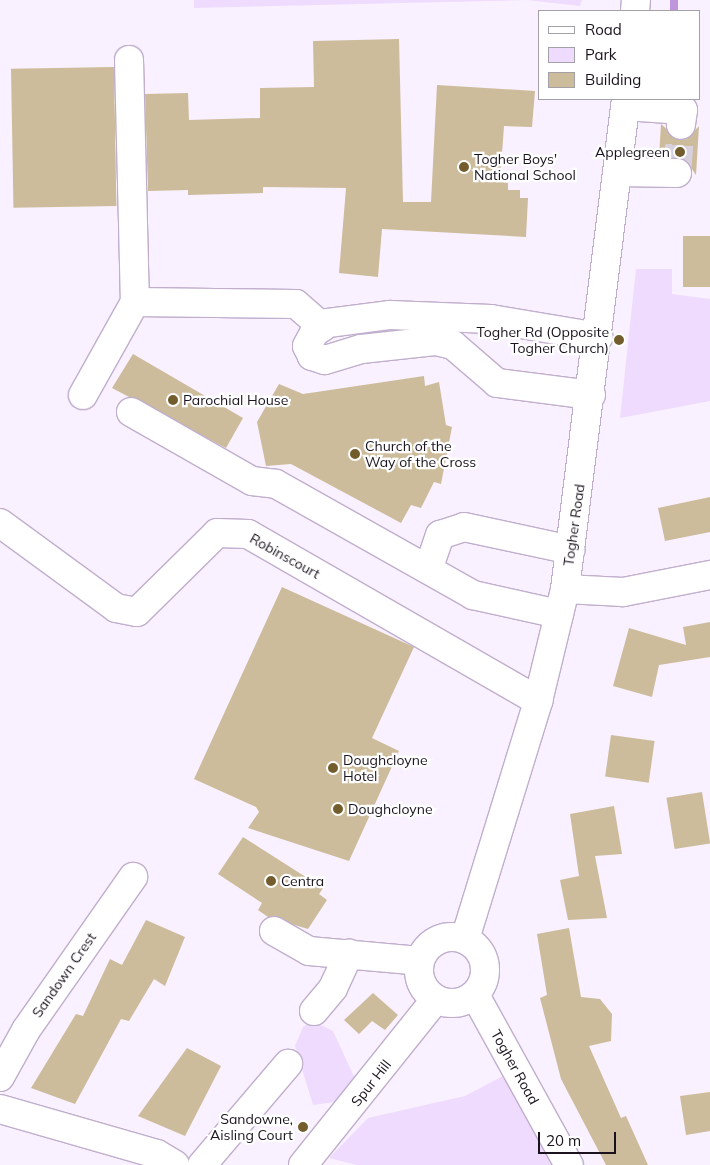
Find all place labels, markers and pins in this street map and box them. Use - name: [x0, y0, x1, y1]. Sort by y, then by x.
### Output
- place label: Applegreen: [595, 144, 670, 160]
- marker: Applegreen: [674, 146, 686, 158]
- place label: Togher Boys' National School: [474, 151, 576, 184]
- marker: Togher Boys' National School: [458, 161, 470, 173]
- place label: Togher Rd (Opposite Togher Church): [476, 324, 609, 357]
- marker: Togher Rd (Opposite Togher Church): [613, 334, 625, 346]
- place label: Parochial House: [183, 392, 288, 408]
- marker: Parochial House: [167, 394, 179, 406]
- place label: Church of the Way of the Cross: [365, 438, 476, 471]
- marker: Church of the Way of the Cross: [349, 448, 361, 460]
- place label: Doughcloyne Hotel: [343, 752, 428, 784]
- marker: Doughcloyne Hotel: [327, 762, 339, 774]
- place label: Doughcloyne: [348, 801, 433, 817]
- marker: Doughcloyne: [332, 803, 344, 815]
- place label: Centra: [281, 873, 324, 889]
- marker: Centra: [265, 875, 277, 887]
- place label: Sandowne, Aisling Court: [210, 1111, 293, 1144]
- marker: Sandowne, Aisling Court: [297, 1121, 309, 1133]

